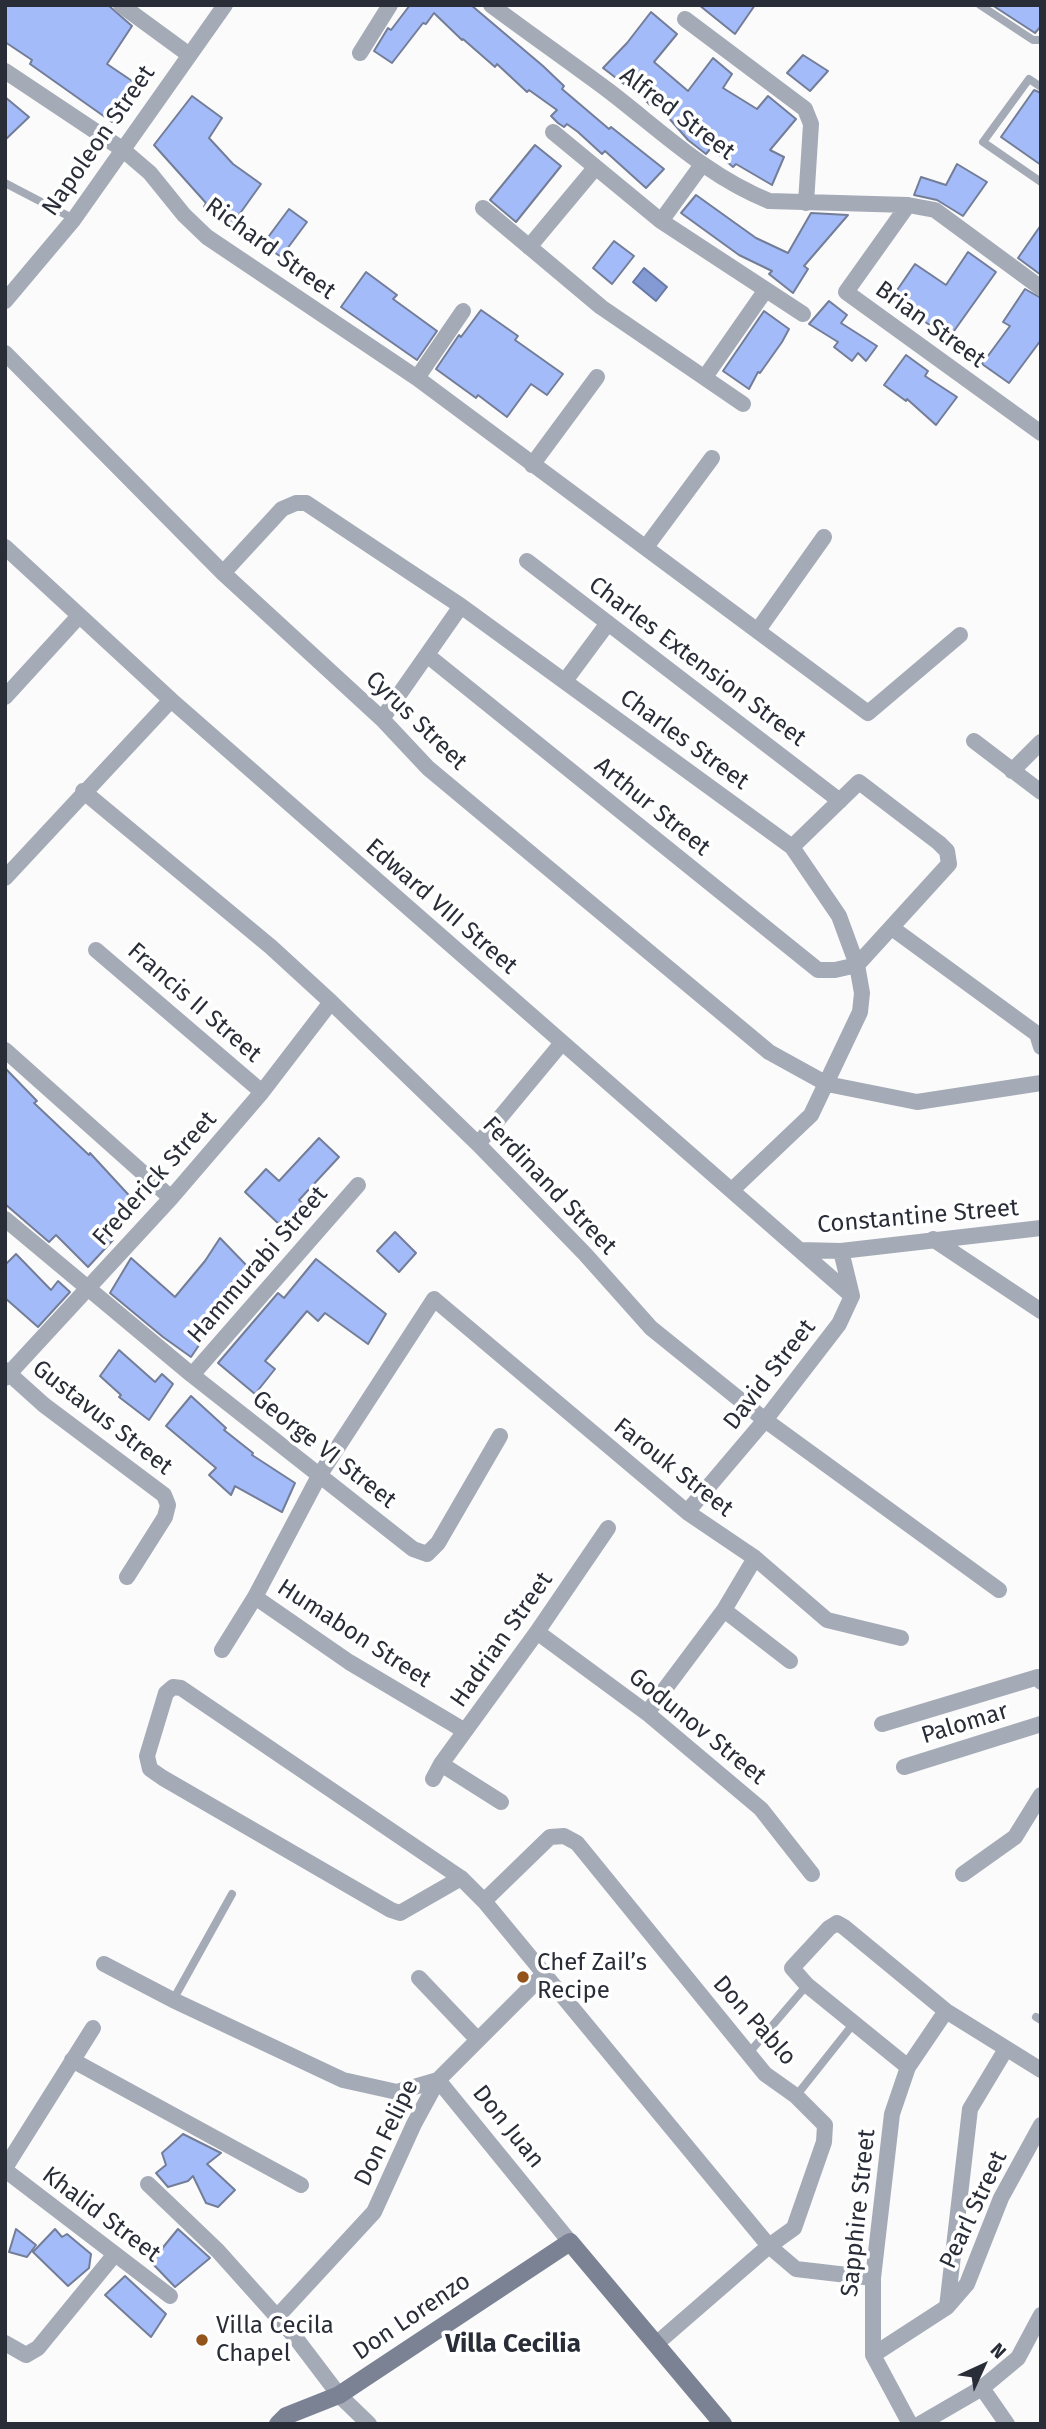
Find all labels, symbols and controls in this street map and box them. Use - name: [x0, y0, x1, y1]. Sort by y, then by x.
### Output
- street label: Napoleon Street: [36, 60, 162, 222]
- street label: Alfred Street: [614, 61, 740, 167]
- street label: Richard Street: [199, 192, 341, 306]
- street label: Brian Street: [869, 275, 991, 375]
- street label: Charles Extension Street: [583, 571, 811, 753]
- street label: Cyrus Street: [359, 666, 473, 776]
- street label: Charles Street: [614, 684, 754, 796]
- street label: Arthur Street: [588, 752, 716, 862]
- street label: Edward VIII Street: [359, 833, 523, 981]
- street label: Francis II Street: [121, 937, 267, 1069]
- street label: Frederick Street: [87, 1106, 223, 1252]
- street label: Ferdinand Street: [476, 1111, 622, 1261]
- street label: Hammurabi Street: [182, 1181, 334, 1349]
- street label: Constantine Street: [816, 1194, 1020, 1240]
- street label: David Street: [718, 1314, 822, 1436]
- street label: Gustavus Street: [26, 1354, 178, 1482]
- street label: George VI Street: [246, 1385, 402, 1515]
- street label: Farouk Street: [608, 1412, 738, 1524]
- street label: Hadrian Street: [445, 1567, 559, 1713]
- street label: Humabon Street: [272, 1574, 436, 1694]
- street label: Godunov Street: [622, 1663, 772, 1791]
- street label: Palomar: [918, 1697, 1012, 1751]
- place label: Chef Zail’s Recipe: [537, 1949, 647, 2005]
- marker: Chef Zail’s Recipe: [515, 1969, 531, 1985]
- street label: Don Pablo: [706, 1970, 802, 2072]
- street label: Don Felipe: [349, 2075, 425, 2191]
- street label: Don Juan: [466, 2080, 550, 2174]
- street label: Sapphire Street: [836, 2128, 882, 2298]
- street label: Pearl Street: [934, 2146, 1014, 2274]
- street label: Khalid Street: [36, 2161, 166, 2269]
- street label: Don Lorenzo: [348, 2267, 476, 2367]
- place label: Villa Cecila Chapel: [216, 2312, 334, 2368]
- district label: Villa Cecilia: [445, 2329, 581, 2361]
- north arrow: [948, 2331, 1018, 2401]
- marker: Villa Cecila Chapel: [194, 2332, 210, 2348]
- text: N: [986, 2338, 1011, 2363]

